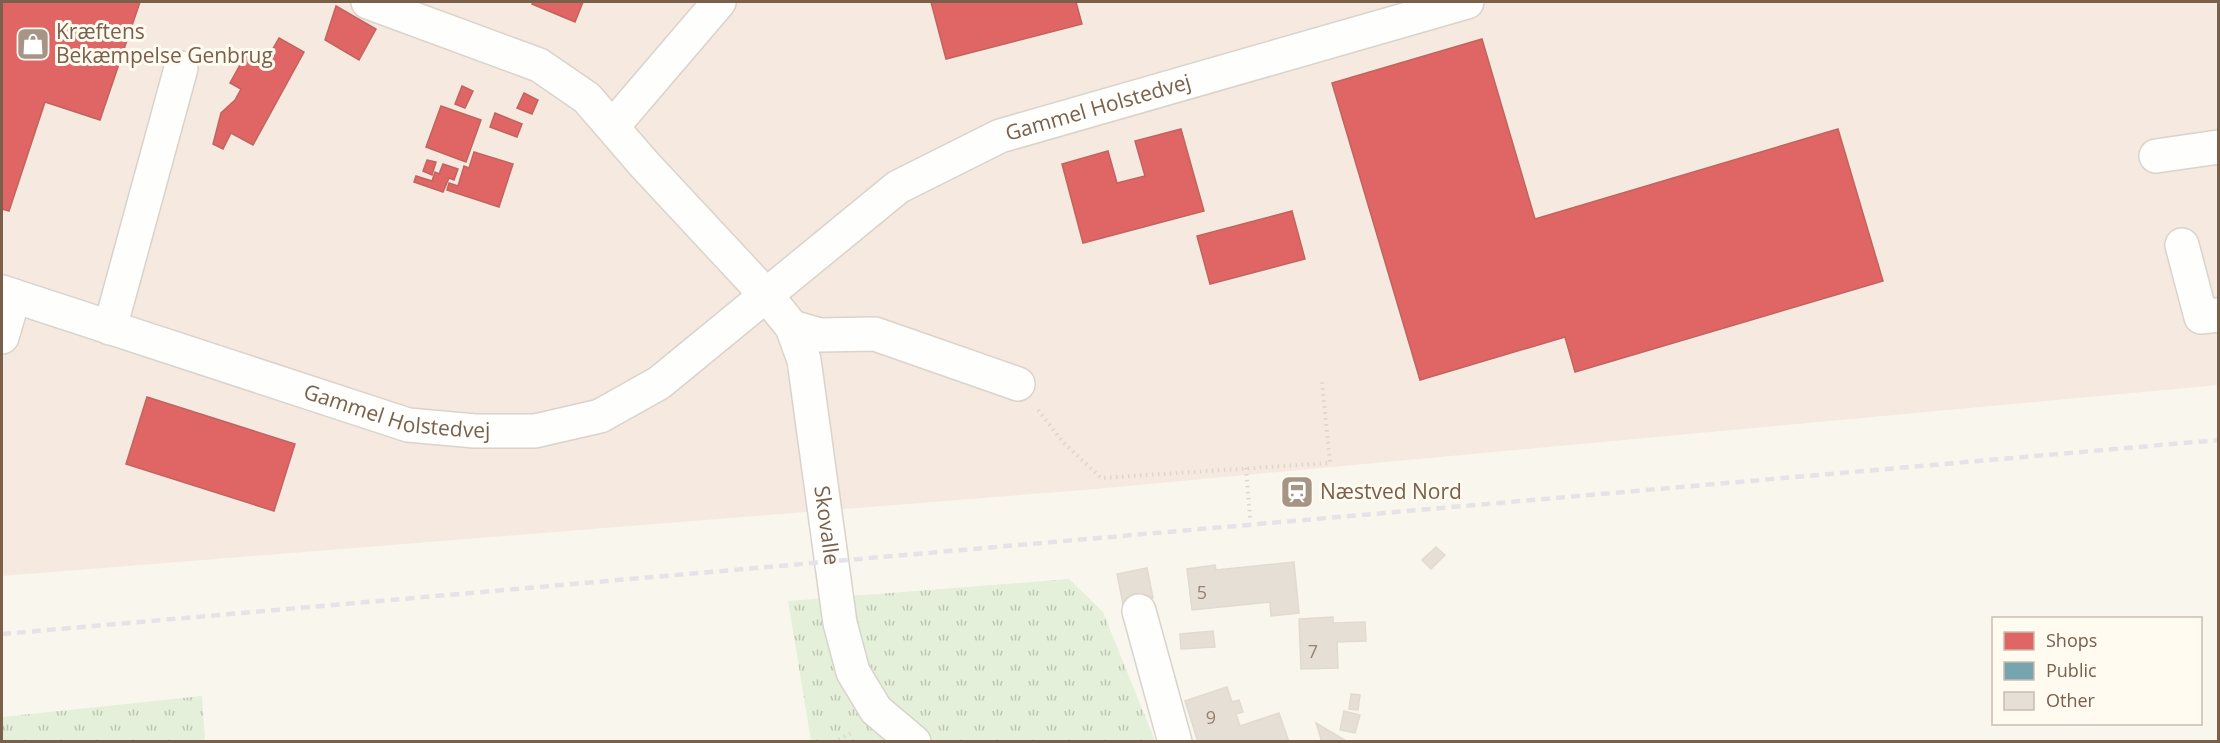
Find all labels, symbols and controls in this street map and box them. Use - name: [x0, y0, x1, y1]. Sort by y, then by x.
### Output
- place label: Kræftens Bekæmpelse Genbrug: [56, 17, 273, 69]
- shop icon: Kræftens Bekæmpelse Genbrug: [15, 26, 51, 62]
- street label: Gammel Holstedvej: [1002, 67, 1194, 147]
- street label: Gammel Holstedvej: [300, 377, 490, 444]
- station icon: Næstved Nord: [1279, 474, 1315, 510]
- place label: Næstved Nord: [1320, 477, 1462, 505]
- street label: Skovalle: [808, 484, 847, 567]
- house number: 5: [1197, 580, 1207, 604]
- legend: [1992, 617, 2202, 725]
- text: Shops: [2046, 628, 2097, 652]
- house number: 7: [1308, 639, 1318, 663]
- text: Public: [2046, 658, 2097, 682]
- text: Other: [2046, 688, 2096, 712]
- house number: 9: [1206, 705, 1216, 729]

